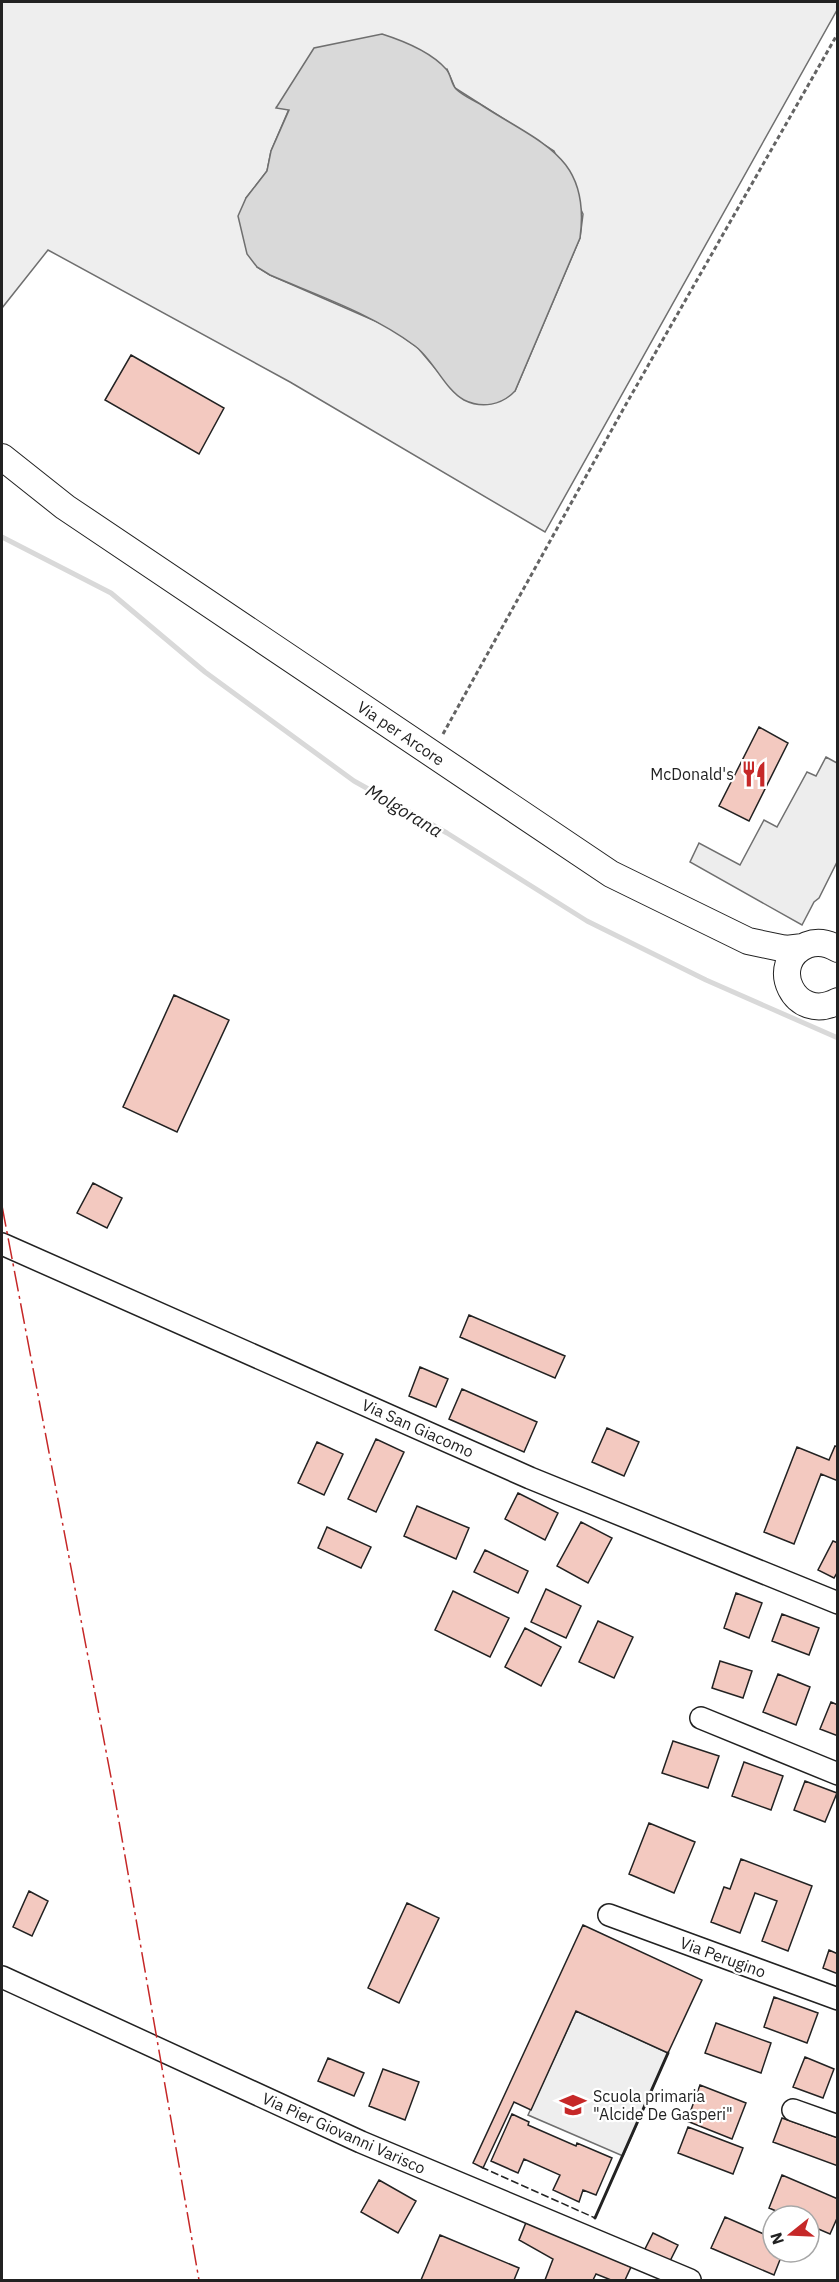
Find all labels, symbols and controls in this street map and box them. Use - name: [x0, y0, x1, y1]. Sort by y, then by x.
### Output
- street label: Via per Arcore: [353, 696, 449, 770]
- restaurant icon: McDonald's: [739, 759, 769, 789]
- place label: McDonald's: [650, 764, 734, 784]
- water label: Molgorana: [362, 779, 447, 842]
- street label: Via San Giacomo: [359, 1394, 477, 1462]
- street label: Via Perugino: [677, 1932, 769, 1982]
- place label: Scuola primaria "Alcide De Gasperi": [593, 2086, 733, 2124]
- street label: Via Pier Giovanni Varisco: [259, 2088, 429, 2178]
- school or university icon: Scuola primaria "Alcide De Gasperi": [558, 2090, 588, 2120]
- north arrow: [761, 2204, 821, 2264]
- text: N: [765, 2230, 788, 2247]

